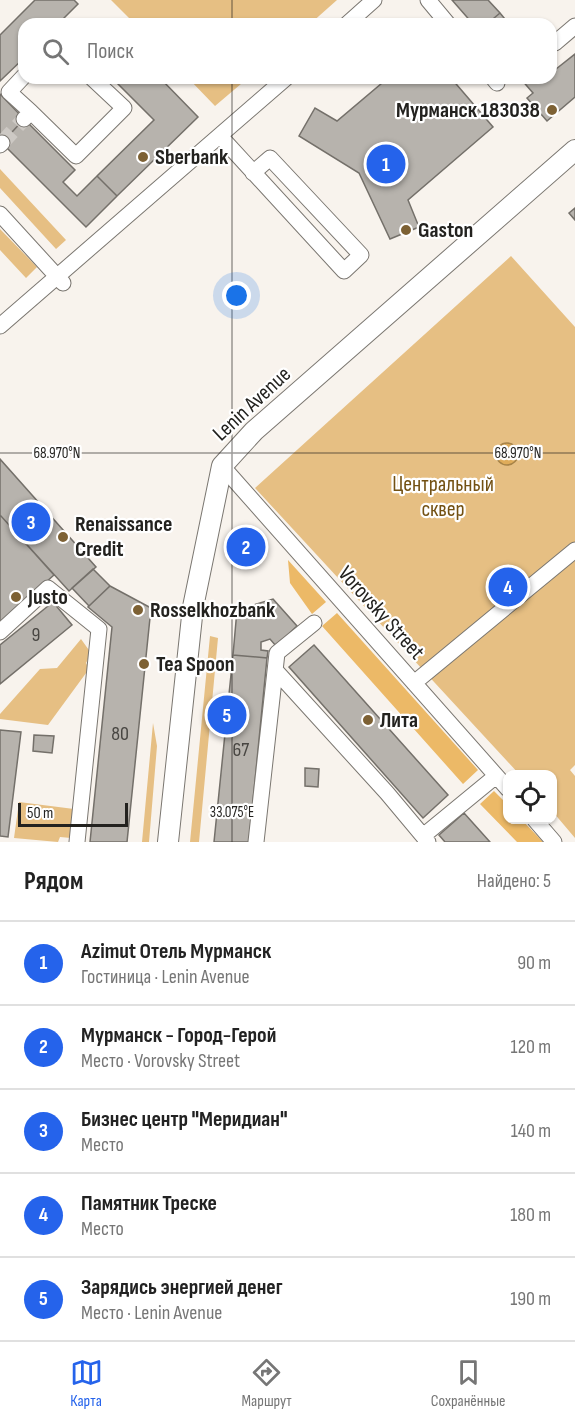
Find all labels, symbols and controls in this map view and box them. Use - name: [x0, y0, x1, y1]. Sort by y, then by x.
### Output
- search box: [18, 18, 557, 84]
- icon: search: [39, 35, 72, 68]
- text: Поиск: [87, 38, 133, 65]
- place label: Мурманск 183038: [396, 97, 540, 124]
- marker: Мурманск 183038: [545, 103, 559, 117]
- pin: 1: [366, 142, 406, 186]
- place label: Sberbank: [155, 144, 229, 171]
- marker: Sberbank: [136, 150, 150, 164]
- place label: Gaston: [418, 217, 473, 244]
- marker: Gaston: [399, 223, 413, 237]
- your location: [222, 281, 251, 310]
- street label: Lenin Avenue: [207, 361, 297, 447]
- text: 68.970°N: [34, 444, 80, 463]
- text: 68.970°N: [495, 444, 541, 463]
- park label: Центральный сквер: [392, 471, 494, 523]
- pin: 3: [12, 500, 51, 544]
- place label: Renaissance Credit: [75, 511, 172, 563]
- pin: 2: [226, 524, 266, 570]
- marker: Renaissance Credit: [56, 530, 70, 544]
- street label: Vorovsky Street: [332, 561, 430, 666]
- pin: 4: [488, 564, 528, 610]
- place label: Justo: [27, 584, 68, 611]
- marker: Justo: [9, 590, 23, 604]
- place label: Rosselkhozbank: [150, 597, 276, 624]
- marker: Rosselkhozbank: [131, 603, 145, 617]
- house number: 9: [32, 623, 40, 647]
- place label: Tea Spoon: [156, 651, 235, 678]
- marker: Tea Spoon: [137, 657, 151, 671]
- pin: 5: [208, 692, 246, 738]
- place label: Лита: [380, 707, 418, 734]
- marker: Лита: [361, 713, 375, 727]
- house number: 80: [111, 722, 129, 746]
- house number: 67: [233, 738, 249, 762]
- map controls: [503, 770, 557, 824]
- button: locate: [503, 770, 557, 824]
- scale bar: [18, 800, 128, 828]
- text: 33.075°E: [210, 803, 254, 822]
- text: 50 m: [27, 804, 53, 823]
- text: Рядом: [24, 866, 83, 897]
- text: Найдено: 5: [477, 869, 551, 893]
- text: Azimut Отель Мурманск: [81, 938, 271, 965]
- text: 1: [40, 951, 47, 975]
- text: 90 m: [517, 951, 551, 975]
- text: Гостиница · Lenin Avenue: [81, 965, 250, 989]
- text: Мурманск - Город-Герой: [81, 1022, 276, 1049]
- text: 2: [39, 1035, 48, 1059]
- text: 120 m: [511, 1035, 551, 1059]
- text: Место · Vorovsky Street: [81, 1049, 240, 1073]
- text: Бизнес центр "Меридиан": [81, 1106, 288, 1133]
- text: 3: [39, 1119, 48, 1143]
- text: 140 m: [511, 1119, 551, 1143]
- text: Место: [81, 1133, 124, 1157]
- text: Памятник Треске: [81, 1190, 217, 1217]
- text: 4: [39, 1203, 48, 1227]
- text: 180 m: [510, 1203, 551, 1227]
- text: Место: [81, 1217, 124, 1241]
- text: Зарядись энергией денег: [81, 1274, 283, 1301]
- text: 5: [39, 1287, 48, 1311]
- text: 190 m: [510, 1287, 551, 1311]
- text: Место · Lenin Avenue: [81, 1301, 222, 1325]
- tab: Карта: [70, 1356, 103, 1411]
- tab: Маршрут: [242, 1356, 292, 1411]
- tab: Сохранённые: [431, 1356, 505, 1411]

